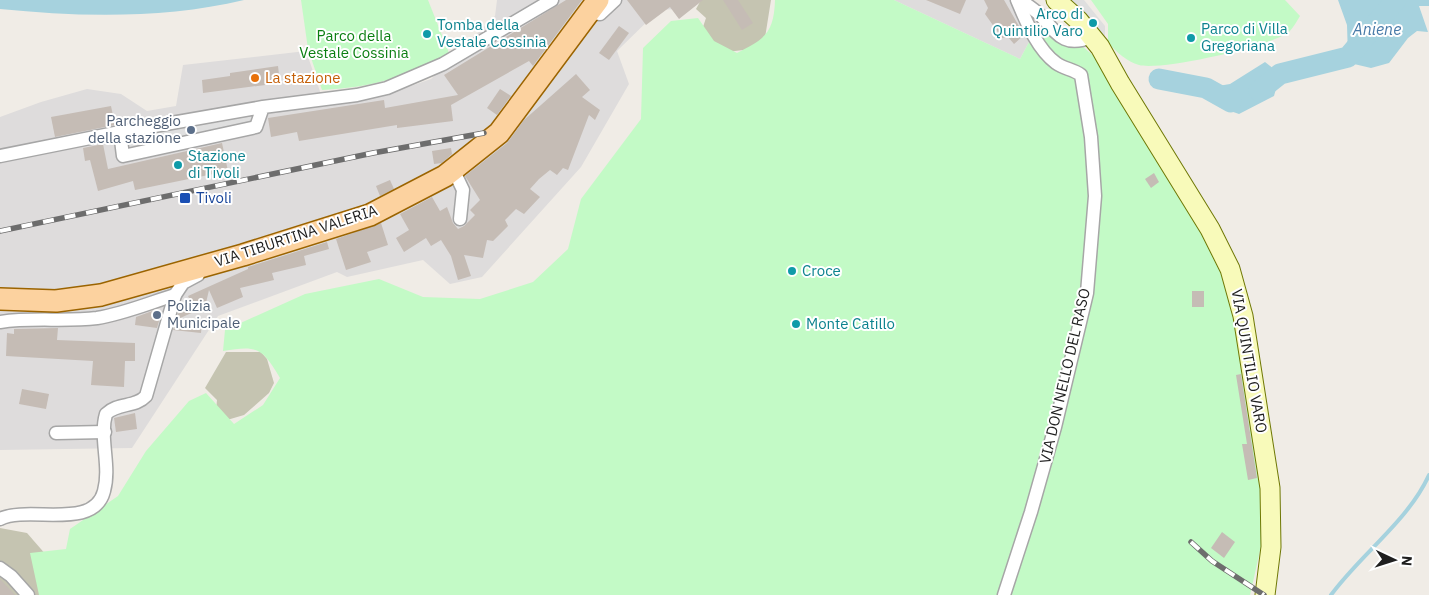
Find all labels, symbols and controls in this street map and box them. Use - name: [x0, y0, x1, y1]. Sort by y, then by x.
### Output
- place label: Arco di Quintilio Varo: [992, 4, 1083, 40]
- place label: Tomba della Vestale Cossinia: [437, 15, 547, 51]
- marker: Arco di Quintilio Varo: [1087, 17, 1099, 29]
- place label: Parco di Villa Gregoriana: [1201, 19, 1288, 55]
- water label: Aniene: [1352, 19, 1401, 39]
- park label: Parco della Vestale Cossinia: [299, 26, 409, 62]
- marker: Tomba della Vestale Cossinia: [421, 28, 433, 40]
- marker: Parco di Villa Gregoriana: [1185, 32, 1197, 44]
- place label: La stazione: [265, 68, 340, 87]
- marker: La stazione: [249, 72, 261, 84]
- place label: Parcheggio della stazione: [88, 111, 181, 147]
- marker: Parcheggio della stazione: [185, 124, 197, 136]
- place label: Stazione di Tivoli: [188, 146, 246, 182]
- marker: Stazione di Tivoli: [172, 159, 184, 171]
- place label: Tivoli: [196, 188, 232, 207]
- marker: Tivoli: [178, 191, 192, 205]
- street label: VIA TIBURTINA VALERIA: [212, 200, 380, 271]
- place label: Croce: [802, 261, 841, 280]
- marker: Croce: [786, 265, 798, 277]
- street label: VIA DON NELLO DEL RASO: [1035, 286, 1094, 466]
- street label: VIA QUINTILIO VARO: [1227, 287, 1272, 434]
- place label: Polizia Municipale: [167, 296, 240, 332]
- marker: Polizia Municipale: [151, 309, 163, 321]
- place label: Monte Catillo: [806, 314, 895, 333]
- marker: Monte Catillo: [790, 318, 802, 330]
- north arrow: [1369, 535, 1419, 585]
- text: N: [1398, 555, 1416, 567]

